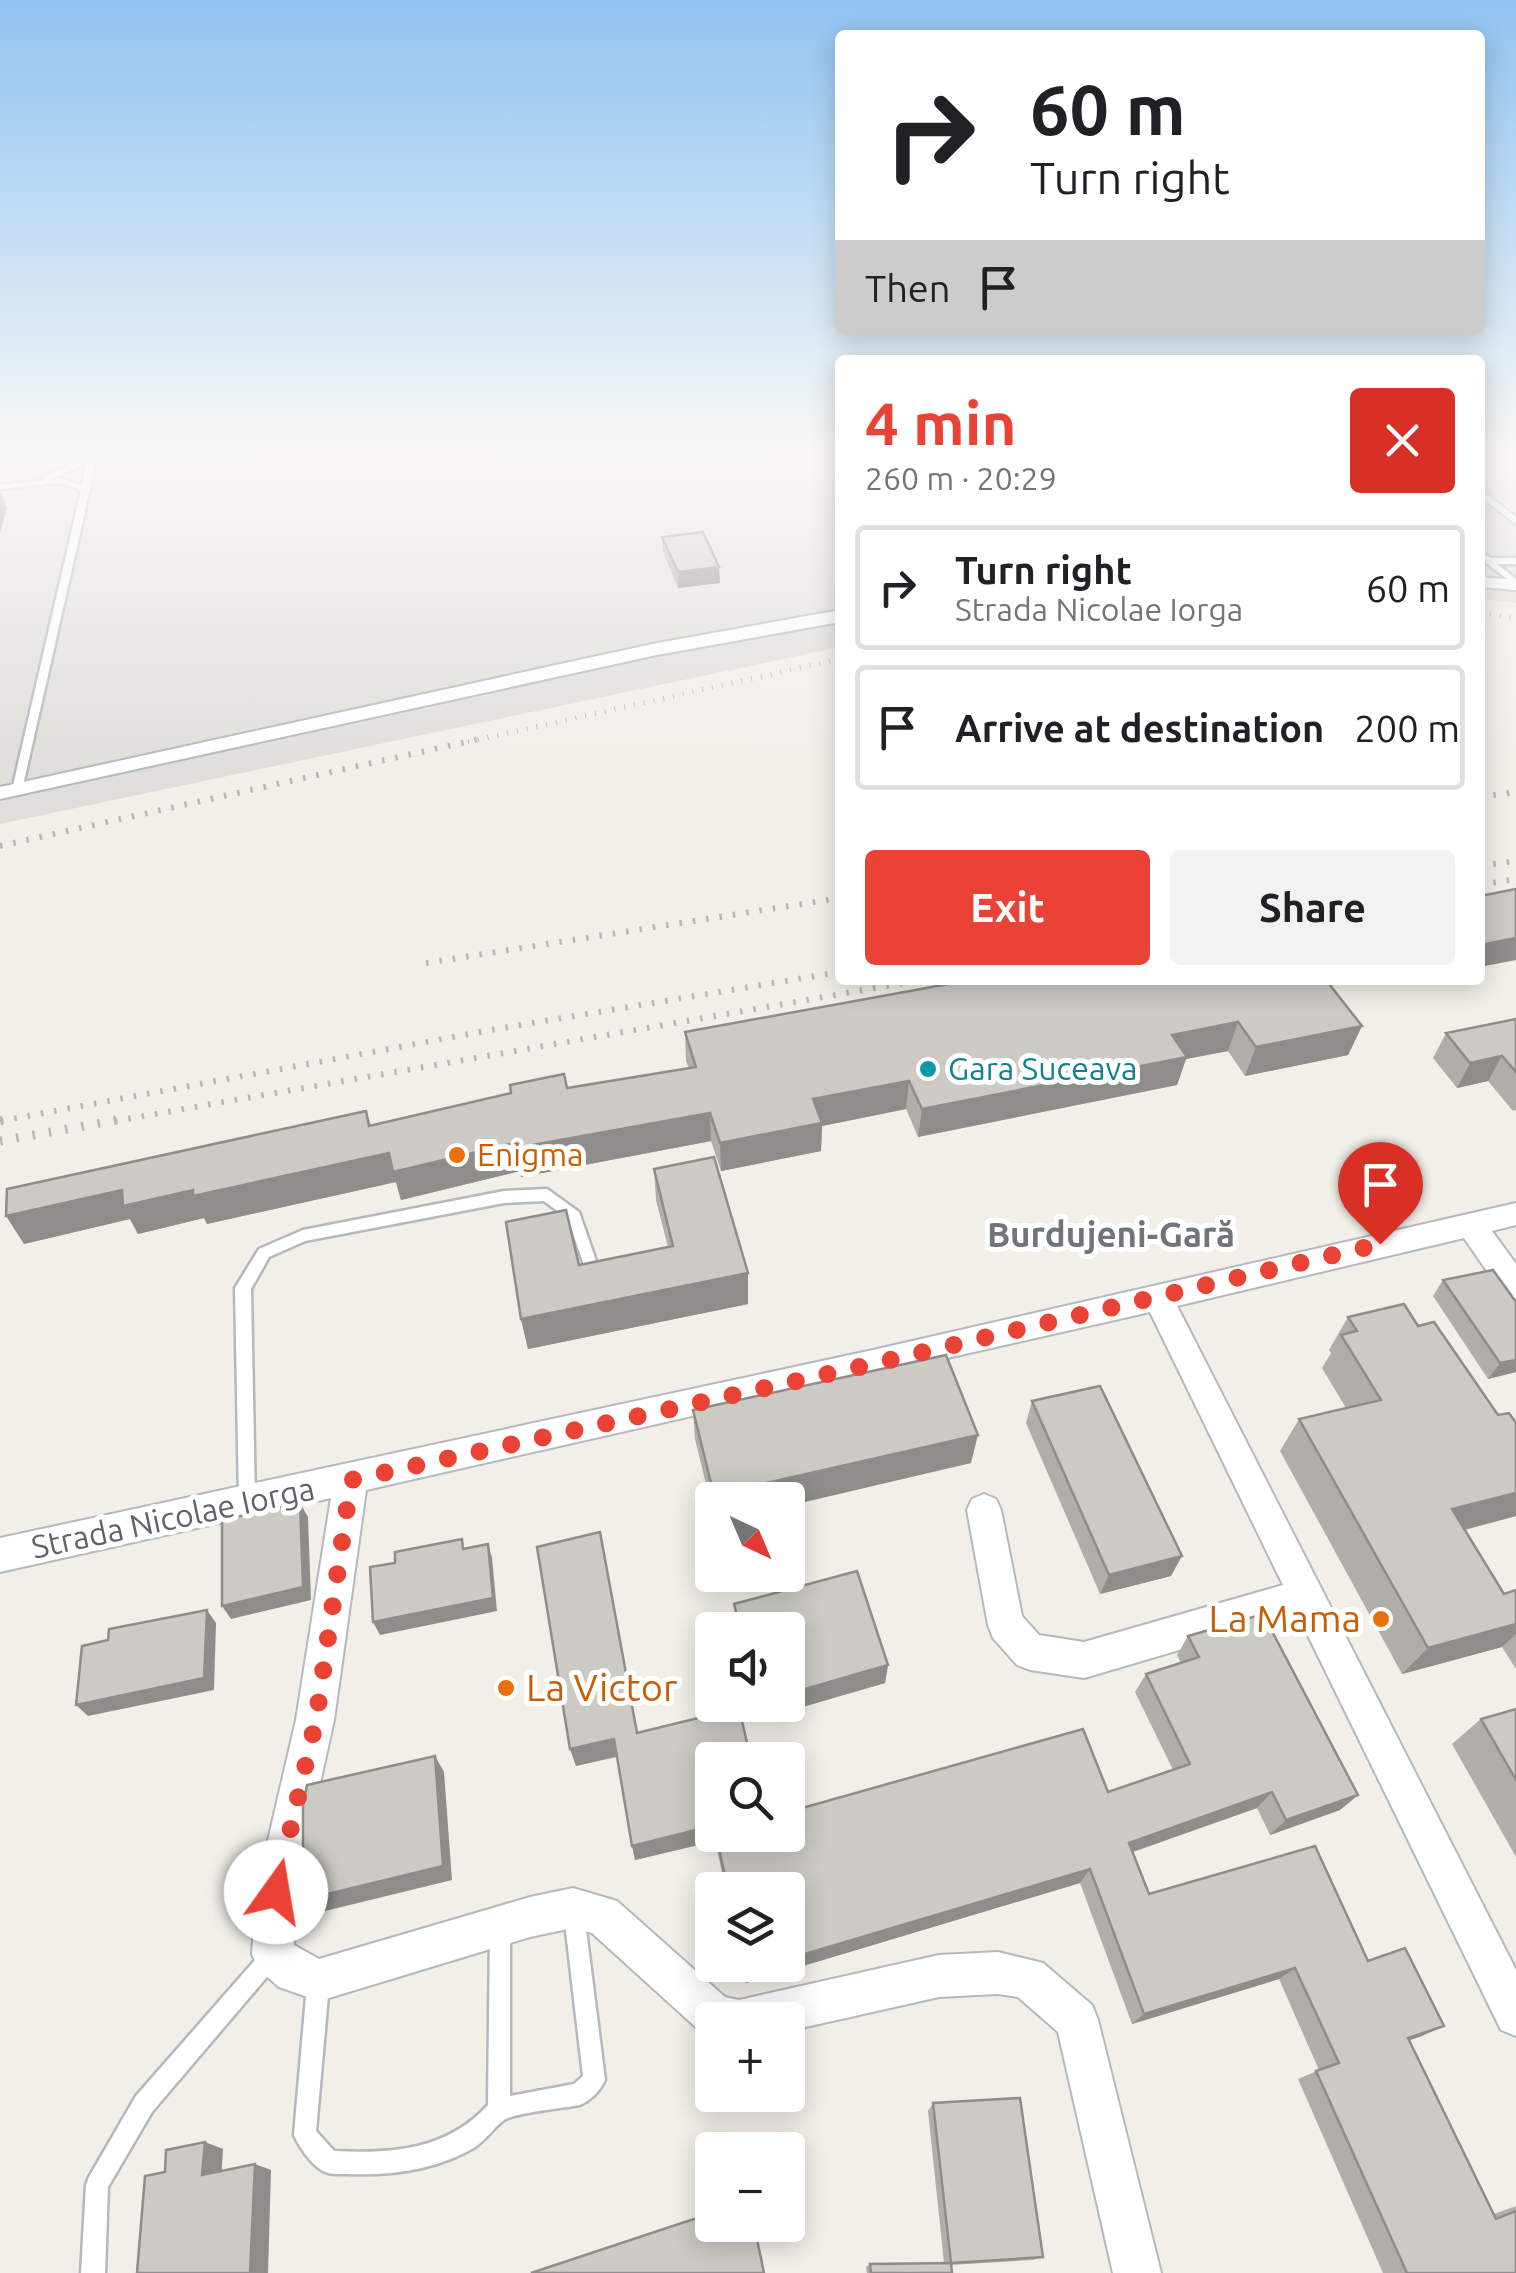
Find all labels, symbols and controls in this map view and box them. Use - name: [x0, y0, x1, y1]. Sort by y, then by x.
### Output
- icon: right: [865, 70, 995, 200]
- text: 60 m: [1030, 70, 1186, 148]
- text: Turn right: [1030, 152, 1230, 203]
- icon: arrive: [971, 260, 1026, 315]
- text: Then: [865, 267, 951, 309]
- button: close: [1350, 388, 1455, 493]
- text: 4 min: [865, 389, 1017, 456]
- text: 260 m · 20:29: [865, 460, 1057, 496]
- text: Turn right: [955, 549, 1132, 591]
- icon: right: [870, 560, 925, 615]
- text: 60 m: [1366, 567, 1450, 609]
- text: Strada Nicolae Iorga: [955, 591, 1243, 627]
- icon: arrive: [870, 700, 925, 755]
- text: Arrive at destination: [955, 707, 1324, 749]
- text: 200 m: [1354, 707, 1460, 749]
- button: Exit: [865, 850, 1150, 965]
- button: Share: [1170, 850, 1455, 965]
- place label: Gara Suceava: [948, 1050, 1137, 1086]
- marker: Gara Suceava: [917, 1058, 939, 1080]
- place label: Enigma: [477, 1136, 583, 1172]
- pin: [1338, 1142, 1423, 1245]
- marker: Enigma: [446, 1144, 468, 1166]
- icon: arrive: [1353, 1157, 1408, 1212]
- district label: Burdujeni-Gară: [987, 1214, 1235, 1254]
- street label: Strada Nicolae Iorga: [28, 1469, 318, 1565]
- north arrow: [695, 1482, 805, 1592]
- map controls: [695, 1482, 805, 2242]
- place label: La Mama: [1209, 1597, 1361, 1639]
- marker: La Mama: [1370, 1608, 1392, 1630]
- button: sound: [695, 1612, 805, 1722]
- place label: La Victor: [526, 1666, 677, 1708]
- marker: La Victor: [495, 1677, 517, 1699]
- button: search: [695, 1742, 805, 1852]
- position arrow: [224, 1840, 328, 1944]
- button: layers: [695, 1872, 805, 1982]
- button: +: [695, 2002, 805, 2112]
- button: −: [695, 2132, 805, 2242]

